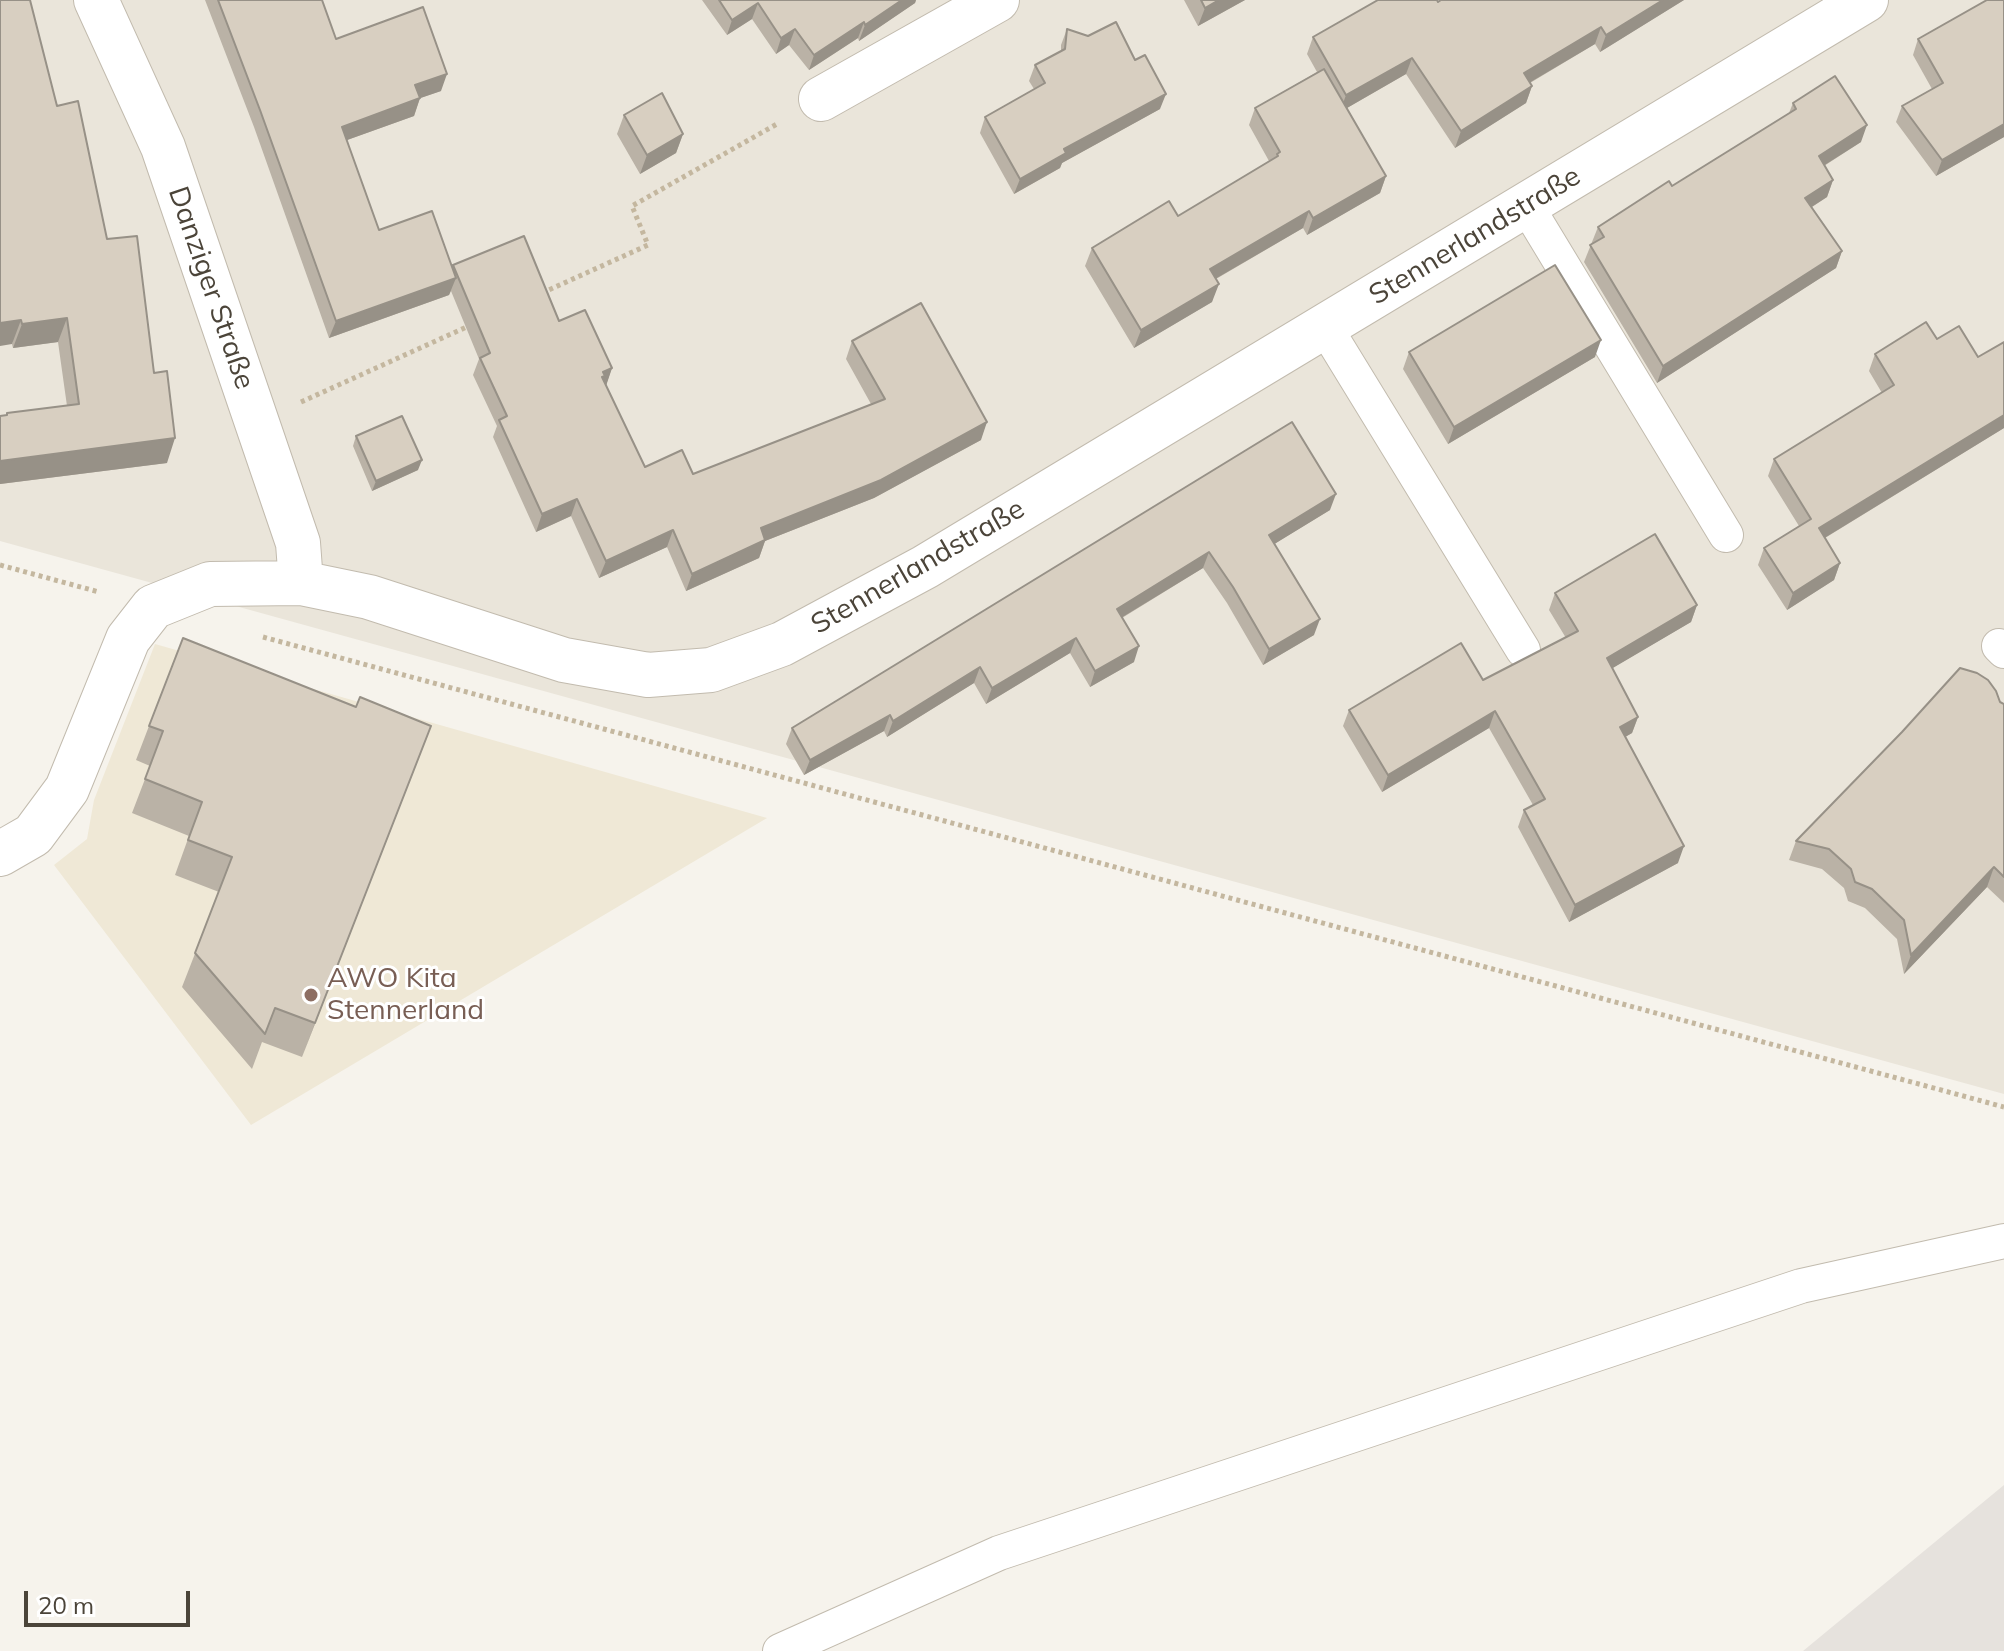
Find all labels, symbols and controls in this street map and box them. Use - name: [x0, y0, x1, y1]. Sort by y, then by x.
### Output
- street label: Stennerlandstraße: [1363, 160, 1587, 312]
- street label: Danziger Straße: [161, 182, 261, 394]
- street label: Stennerlandstraße: [805, 492, 1031, 642]
- place label: AWO Kita Stennerland: [327, 962, 484, 1028]
- marker: AWO Kita Stennerland: [302, 986, 320, 1004]
- scale bar: [28, 1575, 194, 1625]
- text: 20 m: [38, 1590, 94, 1620]

